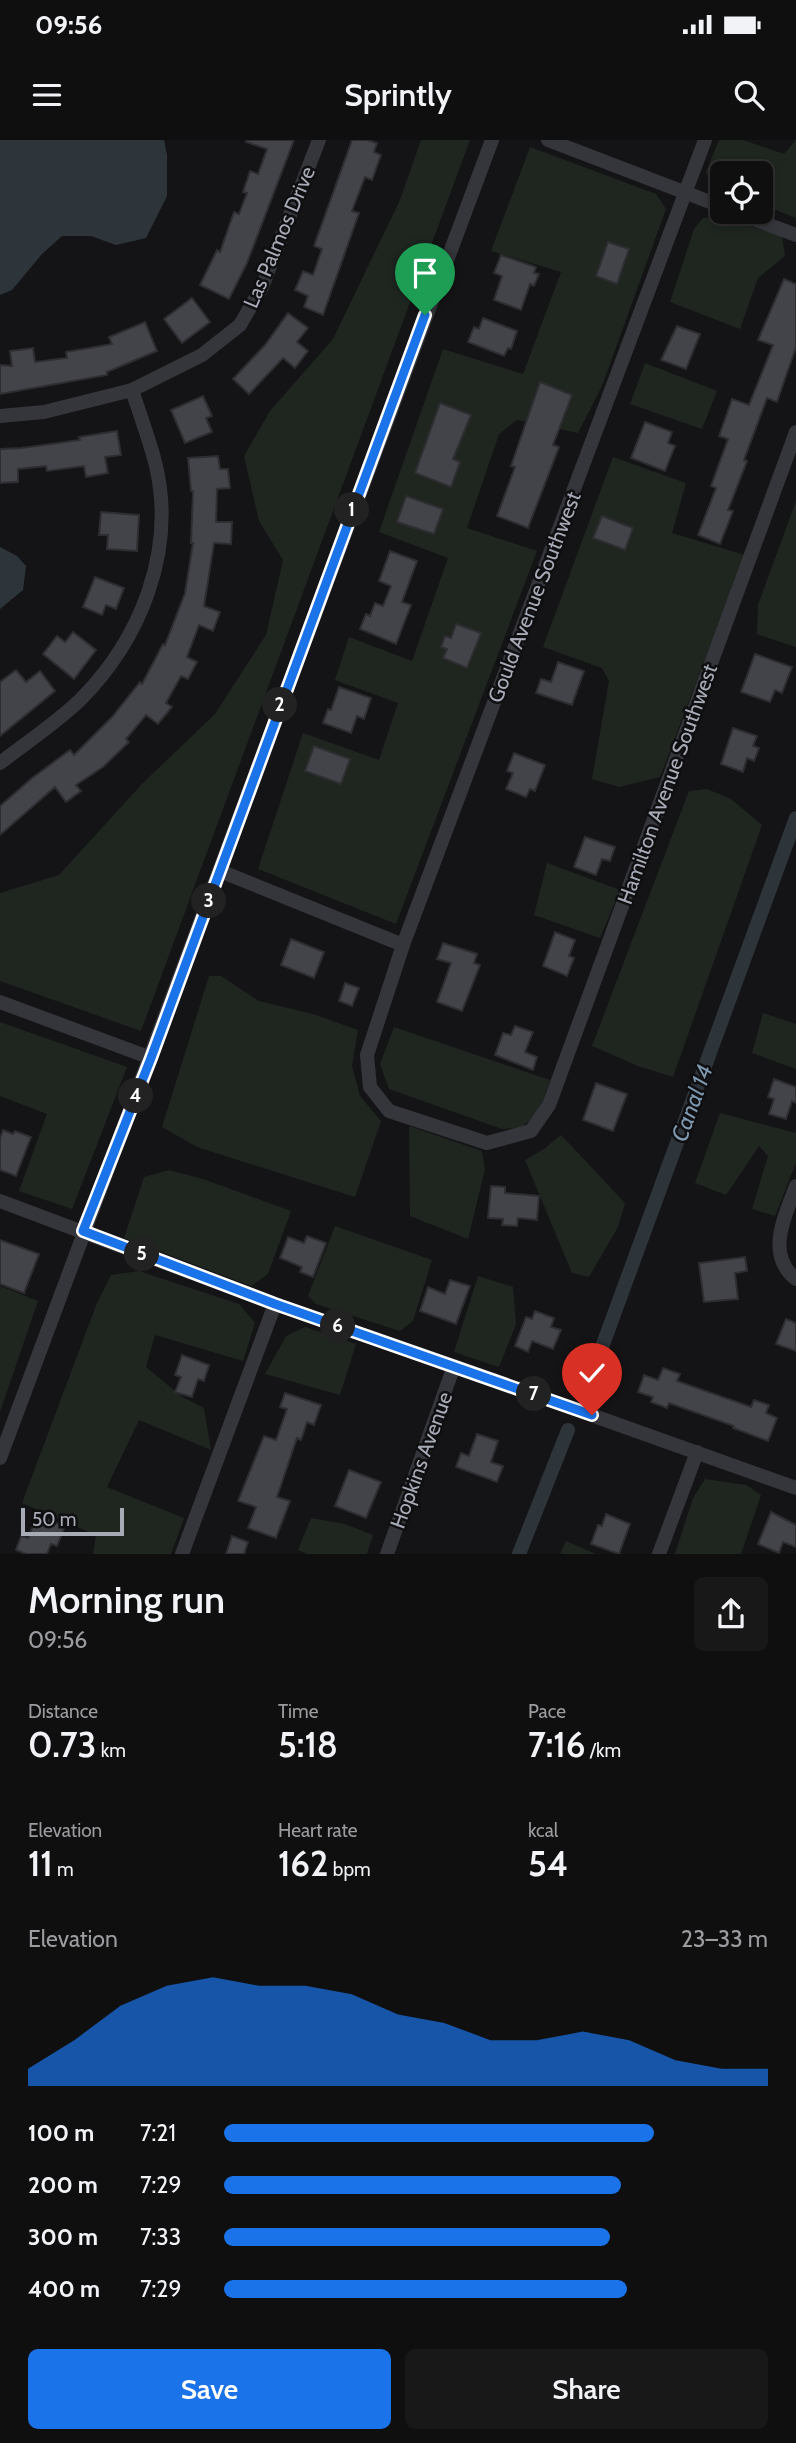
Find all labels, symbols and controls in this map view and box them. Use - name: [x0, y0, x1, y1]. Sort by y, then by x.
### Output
- text: 09:56: [35, 9, 102, 41]
- text: Sprintly: [344, 75, 452, 114]
- icon: menu: [28, 76, 66, 114]
- icon: search: [730, 76, 768, 114]
- map controls: [710, 161, 773, 224]
- button: locate: [710, 161, 773, 224]
- street label: Las Palmos Drive: [238, 162, 320, 312]
- pin: [395, 243, 455, 315]
- icon: arrive: [406, 254, 444, 292]
- street label: Gould Avenue Southwest: [482, 488, 586, 706]
- pin: 1: [334, 492, 370, 528]
- text: 1: [348, 498, 355, 521]
- street label: Hamilton Avenue Southwest: [612, 661, 722, 907]
- pin: 2: [262, 688, 298, 722]
- text: 2: [274, 693, 285, 716]
- pin: 3: [192, 884, 227, 918]
- text: 3: [203, 889, 214, 912]
- water label: Canal 14: [665, 1061, 719, 1145]
- pin: 4: [118, 1079, 154, 1114]
- text: 4: [130, 1084, 141, 1107]
- pin: 5: [124, 1236, 160, 1272]
- text: 5: [136, 1242, 147, 1265]
- pin: 6: [320, 1308, 356, 1344]
- text: 6: [332, 1314, 343, 1337]
- pin: [562, 1343, 622, 1415]
- icon: check: [573, 1354, 611, 1392]
- pin: 7: [516, 1376, 552, 1412]
- text: 7: [529, 1382, 538, 1405]
- street label: Hopkins Avenue: [385, 1388, 457, 1532]
- scale bar: [21, 1505, 124, 1537]
- text: 50 m: [32, 1508, 76, 1531]
- text: Morning run: [28, 1576, 225, 1623]
- button: share: [694, 1577, 768, 1651]
- text: 09:56: [28, 1626, 87, 1654]
- text: Distance: [28, 1700, 98, 1723]
- text: Time: [278, 1700, 318, 1723]
- text: Pace: [528, 1700, 566, 1723]
- text: 0.73: [28, 1723, 96, 1766]
- text: 5:18: [278, 1723, 338, 1766]
- text: 7:16: [528, 1723, 585, 1766]
- text: km: [96, 1739, 126, 1762]
- text: /km: [585, 1739, 621, 1762]
- text: Elevation: [28, 1819, 102, 1842]
- text: Heart rate: [278, 1819, 358, 1842]
- text: kcal: [528, 1819, 558, 1842]
- text: 11: [28, 1842, 53, 1885]
- text: 162: [278, 1842, 329, 1885]
- text: 54: [528, 1842, 568, 1885]
- text: m: [53, 1858, 74, 1881]
- text: bpm: [329, 1858, 371, 1881]
- text: Elevation: [28, 1925, 118, 1953]
- text: 23–33 m: [681, 1925, 768, 1953]
- text: 100 m: [28, 2119, 94, 2147]
- text: 7:21: [140, 2119, 176, 2147]
- text: 200 m: [28, 2171, 98, 2199]
- text: 7:29: [140, 2171, 181, 2199]
- text: 300 m: [28, 2223, 98, 2251]
- text: 7:33: [140, 2223, 181, 2251]
- text: 400 m: [28, 2275, 100, 2303]
- text: 7:29: [140, 2275, 181, 2303]
- button: Save: [28, 2349, 391, 2429]
- button: Share: [405, 2349, 768, 2429]

